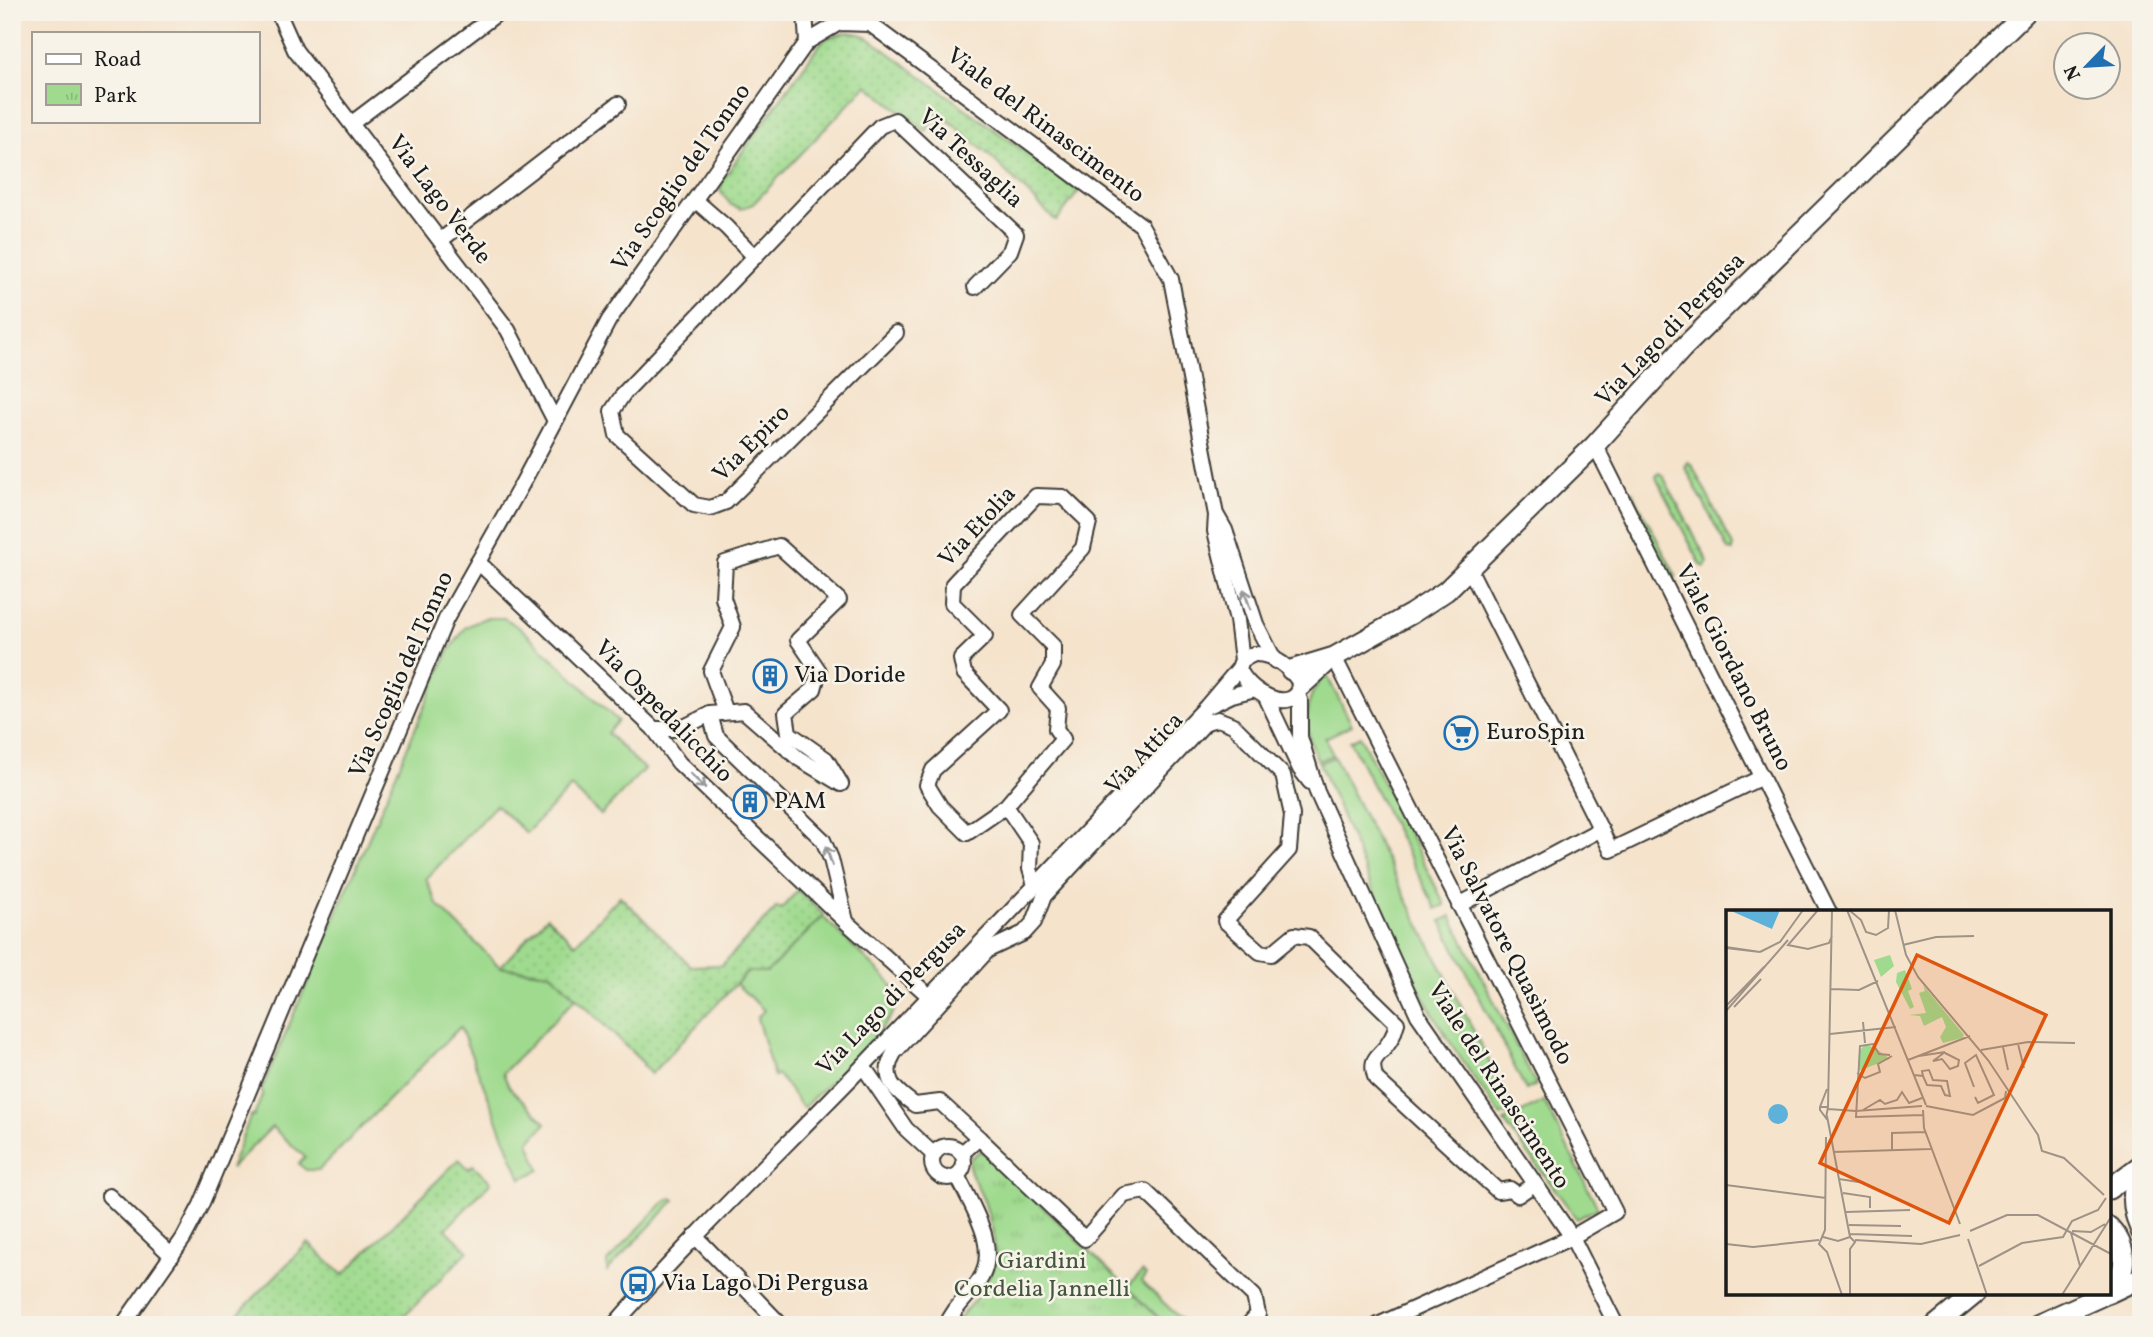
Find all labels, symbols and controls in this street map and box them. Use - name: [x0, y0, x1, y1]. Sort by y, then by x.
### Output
- legend: [32, 32, 259, 122]
- north arrow: [2052, 32, 2122, 102]
- street label: Viale del Rinascimento: [939, 40, 1151, 212]
- text: Road: [94, 46, 141, 75]
- text: N: [2059, 60, 2088, 84]
- street label: Via Scoglio del Tonno: [604, 77, 760, 279]
- text: Park: [94, 82, 137, 111]
- street label: Via Tessaglia: [910, 101, 1030, 217]
- street label: Via Lago Verde: [379, 128, 499, 272]
- street label: Via Lago di Pergusa: [1588, 245, 1754, 415]
- street label: Via Epiro: [706, 398, 798, 490]
- street label: Via Etolia: [931, 479, 1025, 575]
- street label: Viale Giordano Bruno: [1666, 559, 1800, 777]
- street label: Via Scoglio del Tonno: [341, 566, 463, 784]
- one-way arrow: [1240, 589, 1252, 611]
- street label: Via Ospedalicchio: [586, 633, 740, 791]
- building icon: Via Doride: [751, 657, 789, 695]
- place label: Via Doride: [794, 659, 906, 693]
- street label: Via Attica: [1098, 705, 1192, 803]
- supermarket icon: EuroSpin: [1442, 714, 1480, 752]
- place label: EuroSpin: [1486, 716, 1585, 750]
- one-way arrow: [689, 773, 706, 790]
- building icon: PAM: [731, 783, 769, 821]
- place label: PAM: [774, 785, 826, 819]
- street label: Via Salvatore Quasìmodo: [1431, 821, 1581, 1071]
- one-way arrow: [822, 846, 834, 868]
- inset map: [1726, 910, 2111, 1295]
- street label: Via Lago di Pergusa: [809, 914, 975, 1084]
- street label: Viale del Rinascimento: [1418, 976, 1578, 1196]
- park label: Giardini Cordelia Jannelli: [954, 1245, 1130, 1307]
- bus stop icon: Via Lago Di Pergusa: [619, 1265, 657, 1303]
- place label: Via Lago Di Pergusa: [662, 1267, 869, 1301]

